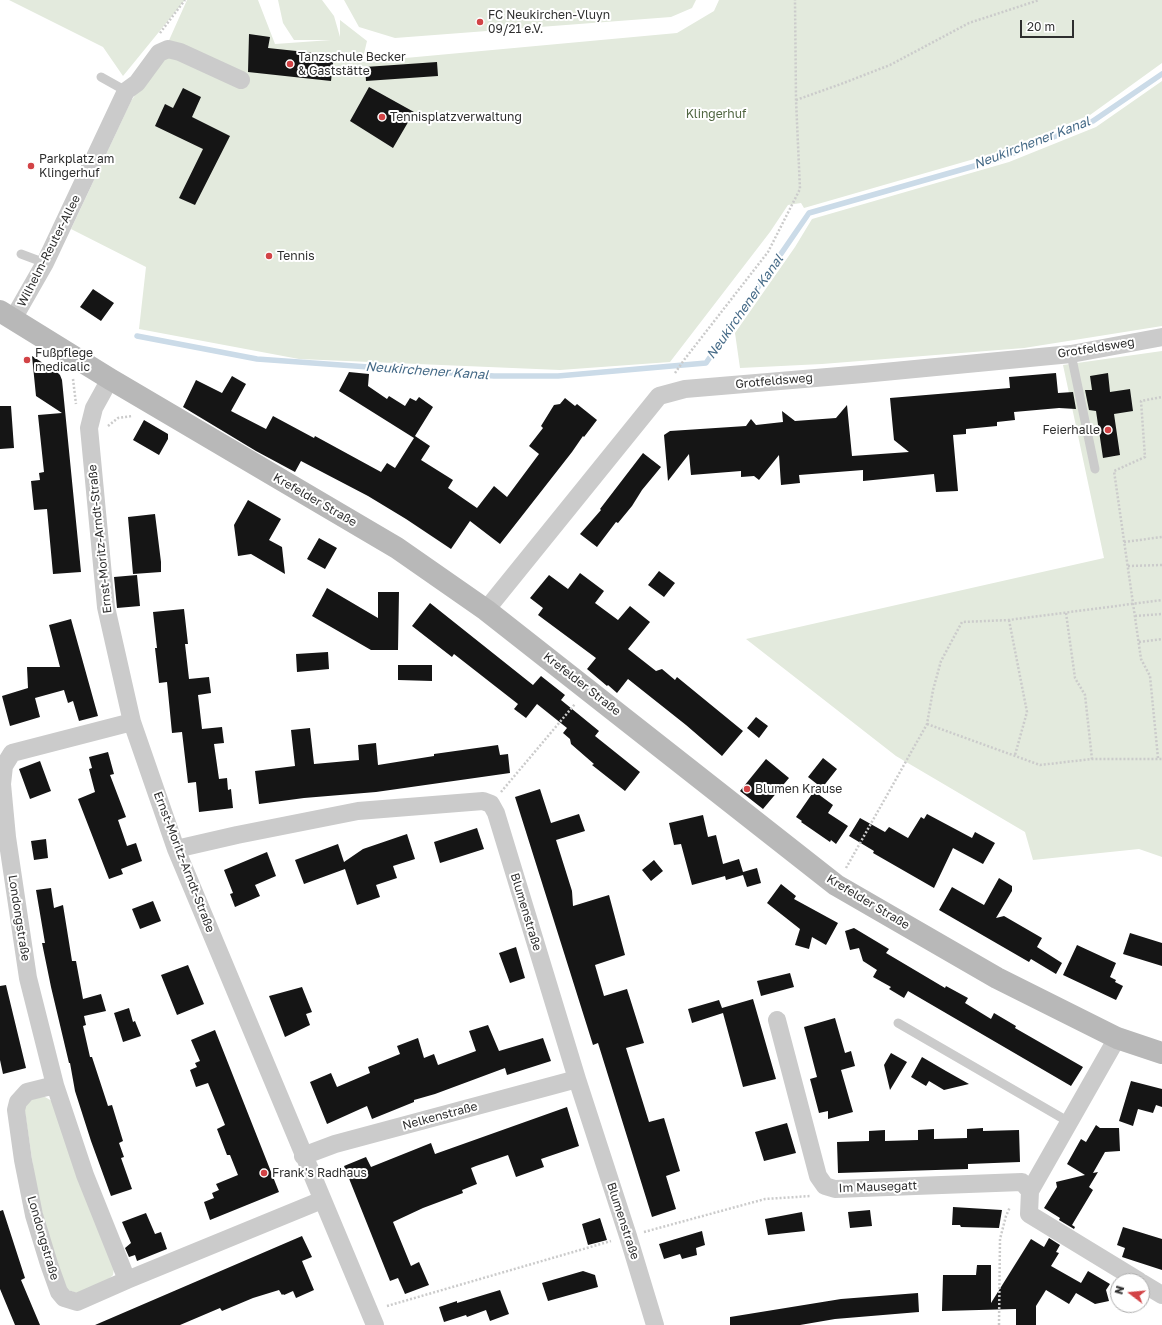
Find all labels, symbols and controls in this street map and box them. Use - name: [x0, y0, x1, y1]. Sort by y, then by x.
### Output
- place label: FC Neukirchen-Vluyn 09/21 e.V.: [488, 8, 610, 36]
- scale bar: [1022, 12, 1076, 38]
- marker: FC Neukirchen-Vluyn 09/21 e.V.: [475, 17, 485, 27]
- text: 20 m: [1027, 19, 1055, 34]
- place label: Tanzschule Becker & Gaststätte: [298, 50, 406, 78]
- marker: Tanzschule Becker & Gaststätte: [285, 59, 295, 69]
- park label: Klingerhuf: [686, 107, 746, 121]
- place label: Tennisplatzverwaltung: [390, 110, 522, 124]
- marker: Tennisplatzverwaltung: [377, 112, 387, 122]
- water label: Neukirchener Kanal: [972, 114, 1092, 172]
- place label: Parkplatz am Klingerhuf: [39, 152, 114, 180]
- marker: Parkplatz am Klingerhuf: [26, 161, 36, 171]
- street label: Wilhelm-Reuter-Allee: [14, 193, 84, 309]
- place label: Tennis: [277, 249, 315, 263]
- marker: Tennis: [264, 251, 274, 261]
- water label: Neukirchener Kanal: [703, 252, 787, 362]
- street label: Grotfeldsweg: [1057, 335, 1135, 361]
- place label: Fußpflege medicalic: [35, 346, 93, 374]
- marker: Fußpflege medicalic: [22, 355, 32, 365]
- water label: Neukirchener Kanal: [365, 359, 489, 383]
- street label: Grotfeldsweg: [735, 370, 813, 392]
- place label: Feierhalle: [1042, 423, 1100, 437]
- marker: Feierhalle: [1103, 425, 1113, 435]
- street label: Ernst-Moritz-Arndt-Straße: [85, 464, 115, 614]
- street label: Krefelder Straße: [271, 470, 359, 530]
- street label: Krefelder Straße: [540, 649, 624, 719]
- place label: Blumen Krause: [755, 782, 842, 796]
- marker: Blumen Krause: [742, 784, 752, 794]
- street label: Ernst-Moritz-Arndt-Straße: [150, 789, 218, 935]
- street label: Blumenstraße: [507, 871, 545, 953]
- street label: Krefelder Straße: [824, 872, 912, 932]
- street label: Londongstraße: [5, 874, 33, 962]
- street label: Nelkenstraße: [401, 1099, 479, 1133]
- place label: Frank's Radhaus: [272, 1166, 367, 1180]
- marker: Frank's Radhaus: [259, 1168, 269, 1178]
- street label: Im Mausegatt: [838, 1178, 918, 1196]
- street label: Blumenstraße: [604, 1180, 642, 1262]
- street label: Londongstraße: [24, 1194, 62, 1282]
- north arrow: [1110, 1273, 1150, 1313]
- text: N: [1112, 1284, 1126, 1296]

